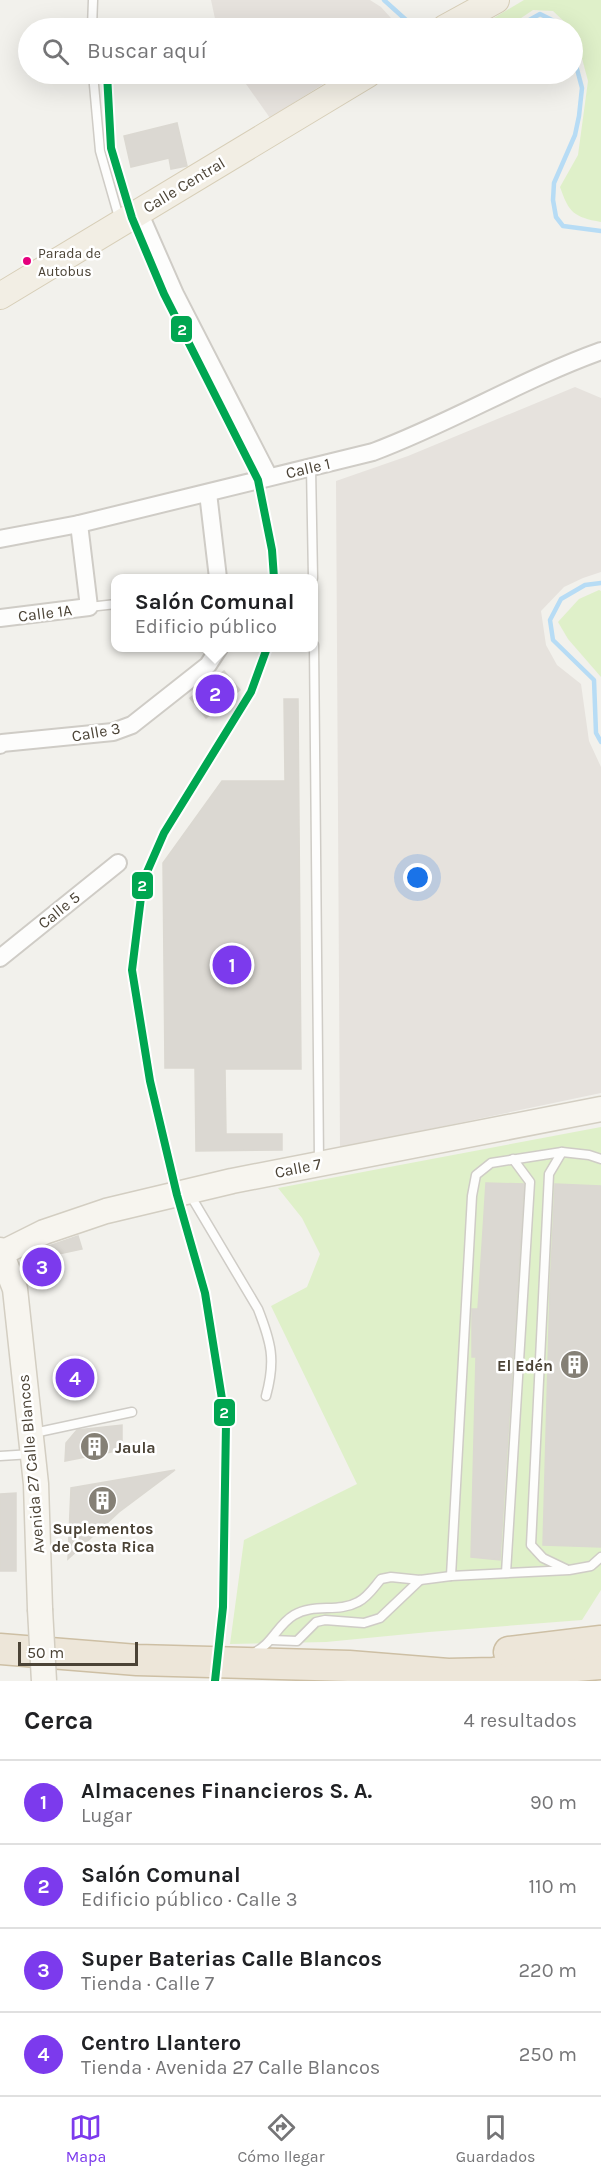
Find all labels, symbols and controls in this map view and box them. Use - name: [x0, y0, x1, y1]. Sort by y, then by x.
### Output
- search box: [18, 18, 583, 84]
- icon: search: [39, 35, 72, 68]
- text: Buscar aquí: [87, 38, 207, 64]
- street label: Calle Central: [140, 153, 228, 217]
- place label: Parada de Autobus: [38, 245, 101, 280]
- marker: Parada de Autobus: [21, 255, 33, 267]
- line badge: 2: [170, 315, 193, 343]
- text: 2: [177, 320, 187, 339]
- street label: Calle 1: [284, 454, 332, 482]
- popup: [111, 574, 318, 652]
- text: Salón Comunal: [135, 589, 294, 615]
- street label: Calle 1A: [17, 600, 73, 626]
- text: Edificio público: [135, 615, 277, 638]
- pin: 2: [196, 672, 234, 716]
- street label: Calle 3: [70, 718, 122, 746]
- your location: [403, 863, 432, 892]
- line badge: 2: [131, 871, 154, 900]
- text: 2: [137, 876, 147, 895]
- street label: Calle 5: [34, 887, 84, 933]
- pin: 1: [212, 942, 252, 988]
- street label: Calle 7: [273, 1154, 323, 1182]
- pin: 3: [22, 1244, 62, 1290]
- building icon: El Edén: [558, 1349, 590, 1381]
- pin: 4: [56, 1356, 94, 1400]
- place label: El Edén: [497, 1356, 553, 1375]
- street label: Avenida 27 Calle Blancos: [14, 1373, 48, 1555]
- line badge: 2: [213, 1398, 236, 1427]
- text: 2: [219, 1403, 229, 1422]
- building icon: Jaula: [78, 1431, 110, 1463]
- place label: Jaula: [115, 1438, 156, 1457]
- building icon: Suplementos de Costa Rica: [87, 1484, 119, 1516]
- place label: Suplementos de Costa Rica: [51, 1519, 155, 1556]
- scale bar: [18, 1639, 138, 1666]
- text: 50 m: [27, 1643, 64, 1662]
- text: Cerca: [24, 1705, 93, 1736]
- text: 4 resultados: [464, 1709, 577, 1732]
- text: Almacenes Financieros S. A.: [81, 1778, 372, 1804]
- text: 1: [40, 1791, 47, 1814]
- text: 90 m: [530, 1791, 577, 1814]
- text: Lugar: [81, 1804, 132, 1827]
- text: Salón Comunal: [81, 1862, 241, 1888]
- text: 2: [37, 1875, 50, 1898]
- text: 110 m: [528, 1875, 577, 1898]
- text: Edificio público · Calle 3: [81, 1888, 298, 1911]
- text: Super Baterias Calle Blancos: [81, 1946, 382, 1972]
- text: 3: [37, 1959, 50, 1982]
- text: 220 m: [518, 1959, 577, 1982]
- text: Tienda · Calle 7: [81, 1972, 214, 1995]
- text: Centro Llantero: [81, 2030, 241, 2056]
- text: 4: [38, 2043, 49, 2066]
- text: 250 m: [519, 2043, 577, 2066]
- text: Tienda · Avenida 27 Calle Blancos: [81, 2056, 380, 2079]
- tab: Mapa: [66, 2111, 106, 2166]
- tab: Cómo llegar: [238, 2111, 324, 2166]
- tab: Guardados: [456, 2111, 535, 2166]

